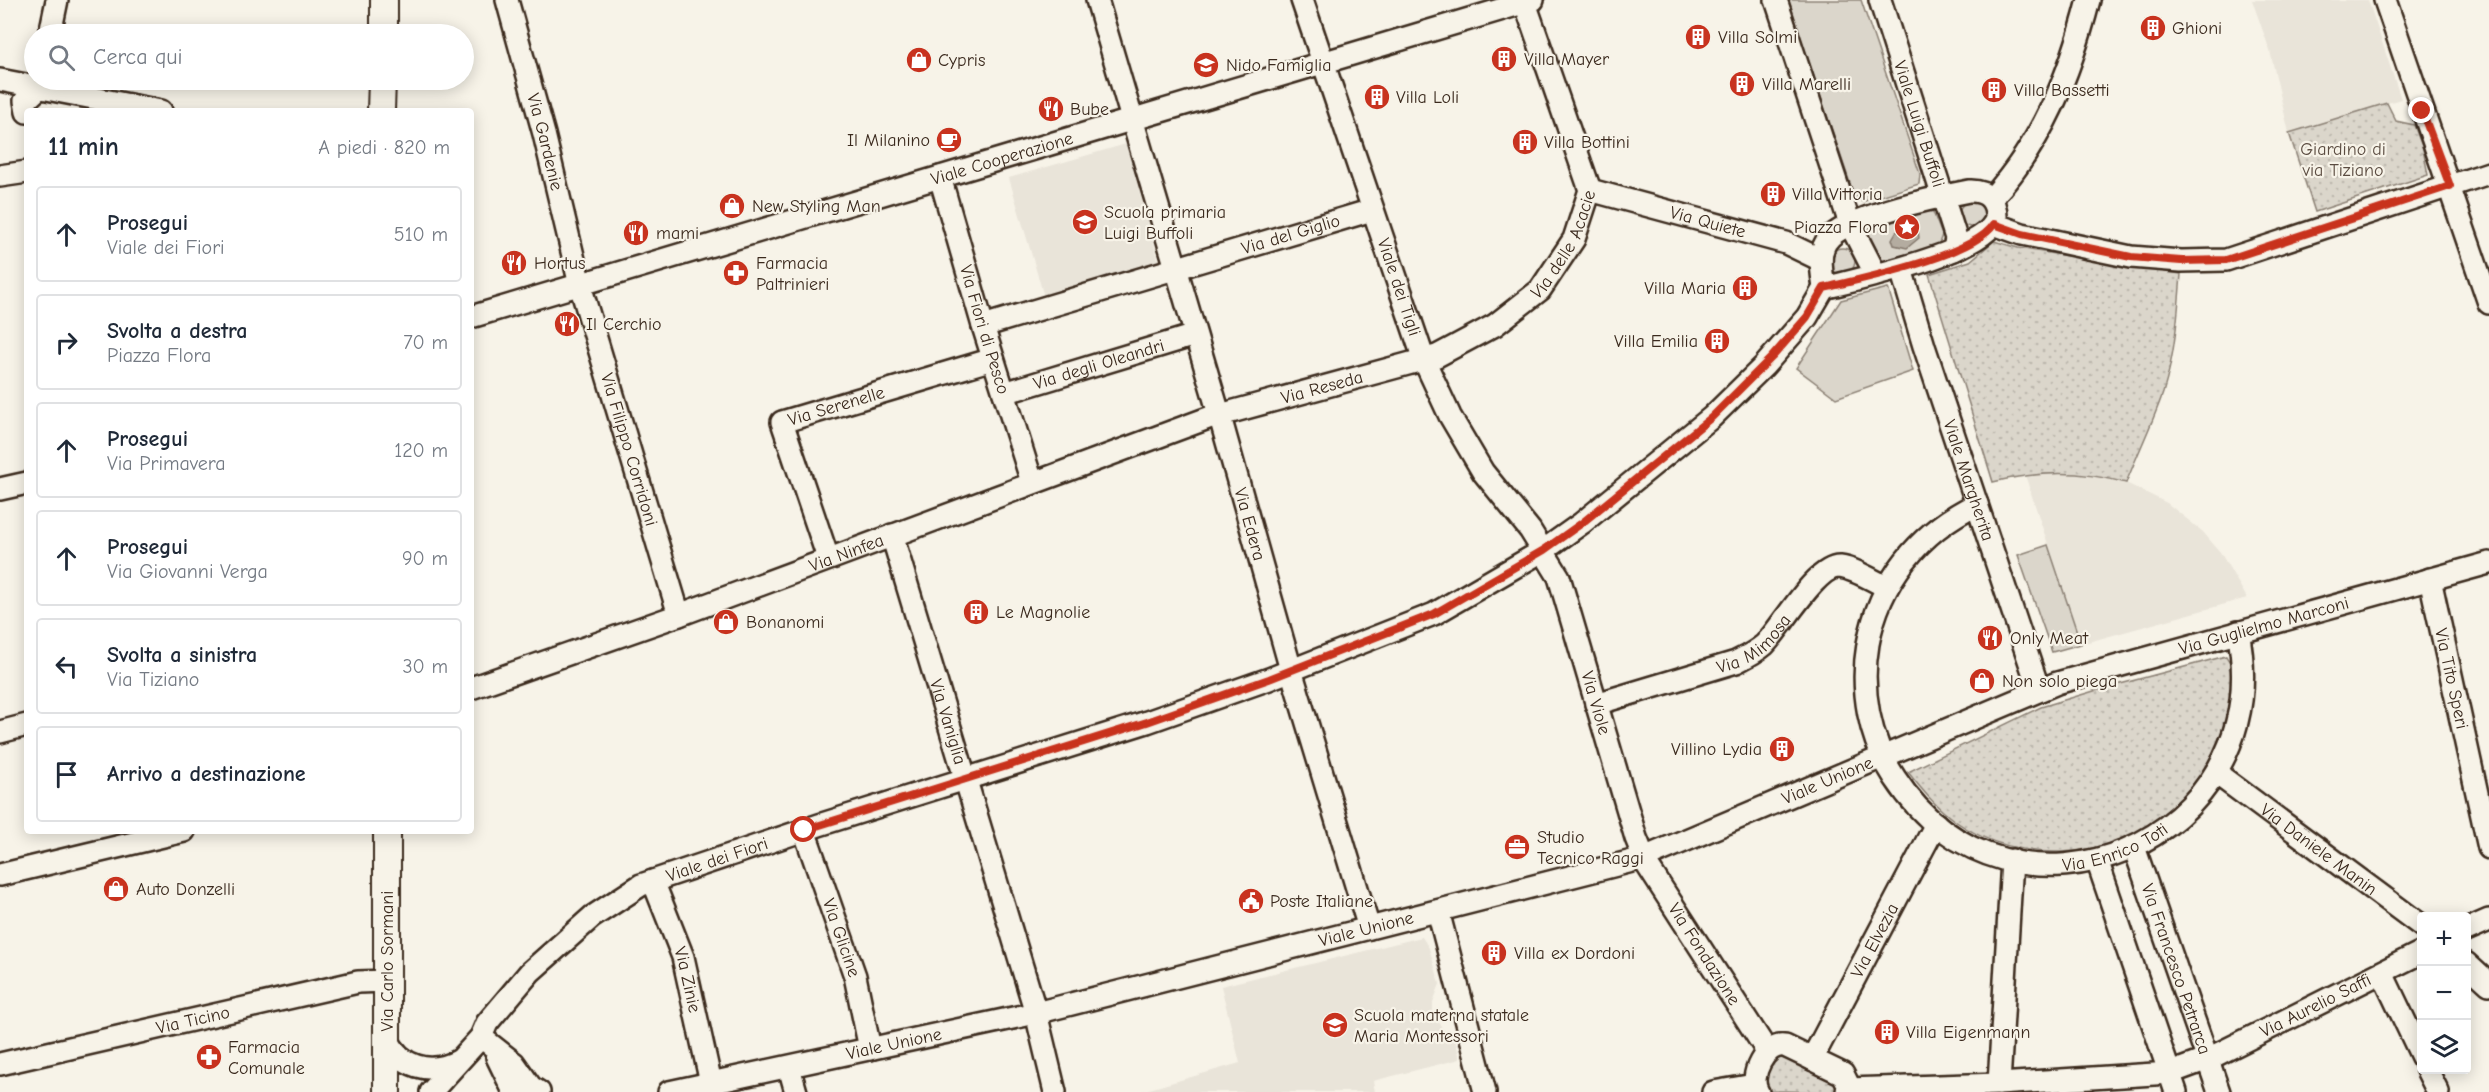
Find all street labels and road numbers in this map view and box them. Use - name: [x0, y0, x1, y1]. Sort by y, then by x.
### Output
- street label: Viale Luigi Buffoli: [1889, 58, 1949, 190]
- street label: Via Gardenie: [522, 91, 567, 193]
- street label: Viale Cooperazione: [928, 128, 1076, 190]
- street label: Via delle Acacie: [1527, 187, 1600, 304]
- street label: Via Quiete: [1667, 202, 1748, 243]
- street label: Via del Giglio: [1239, 210, 1342, 259]
- street label: Viale dei Tigli: [1372, 236, 1425, 339]
- street label: Via Fiori di Pesco: [955, 263, 1014, 397]
- street label: Via degli Oleandri: [1031, 335, 1167, 394]
- street label: Via Reseda: [1279, 367, 1365, 409]
- street label: Via Filippo Corridoni: [596, 371, 662, 529]
- street label: Via Serenelle: [785, 382, 887, 431]
- street label: Viale Margherita: [1938, 417, 1998, 544]
- street label: Via Edera: [1229, 485, 1270, 563]
- street label: Via Ninfea: [806, 530, 887, 577]
- street label: Via Guglielmo Marconi: [2177, 592, 2351, 660]
- street label: Via Mimosa: [1714, 610, 1795, 678]
- street label: Via Tito Speri: [2430, 626, 2473, 731]
- street label: Via Viole: [1576, 669, 1615, 737]
- street label: Via Vaniglia: [925, 677, 971, 767]
- street label: Viale Unione: [1779, 752, 1876, 809]
- street label: Via Daniele Manin: [2256, 799, 2381, 900]
- street label: Via Enrico Toti: [2061, 819, 2172, 876]
- street label: Viale dei Fiori: [664, 833, 771, 887]
- street label: Via Francesco Petrarca: [2137, 881, 2215, 1057]
- street label: Via Carlo Sormani: [377, 891, 398, 1031]
- street label: Via Glicine: [818, 896, 865, 980]
- street label: Via Fondazione: [1663, 899, 1745, 1009]
- street label: Via Elvezia: [1847, 900, 1903, 982]
- street label: Viale Unione: [1317, 907, 1416, 952]
- street label: Via Zinie: [669, 944, 705, 1015]
- street label: Via Aurelio Saffi: [2257, 969, 2375, 1042]
- street label: Via Ticino: [154, 1002, 232, 1039]
- street label: Viale Unione: [844, 1024, 944, 1065]

